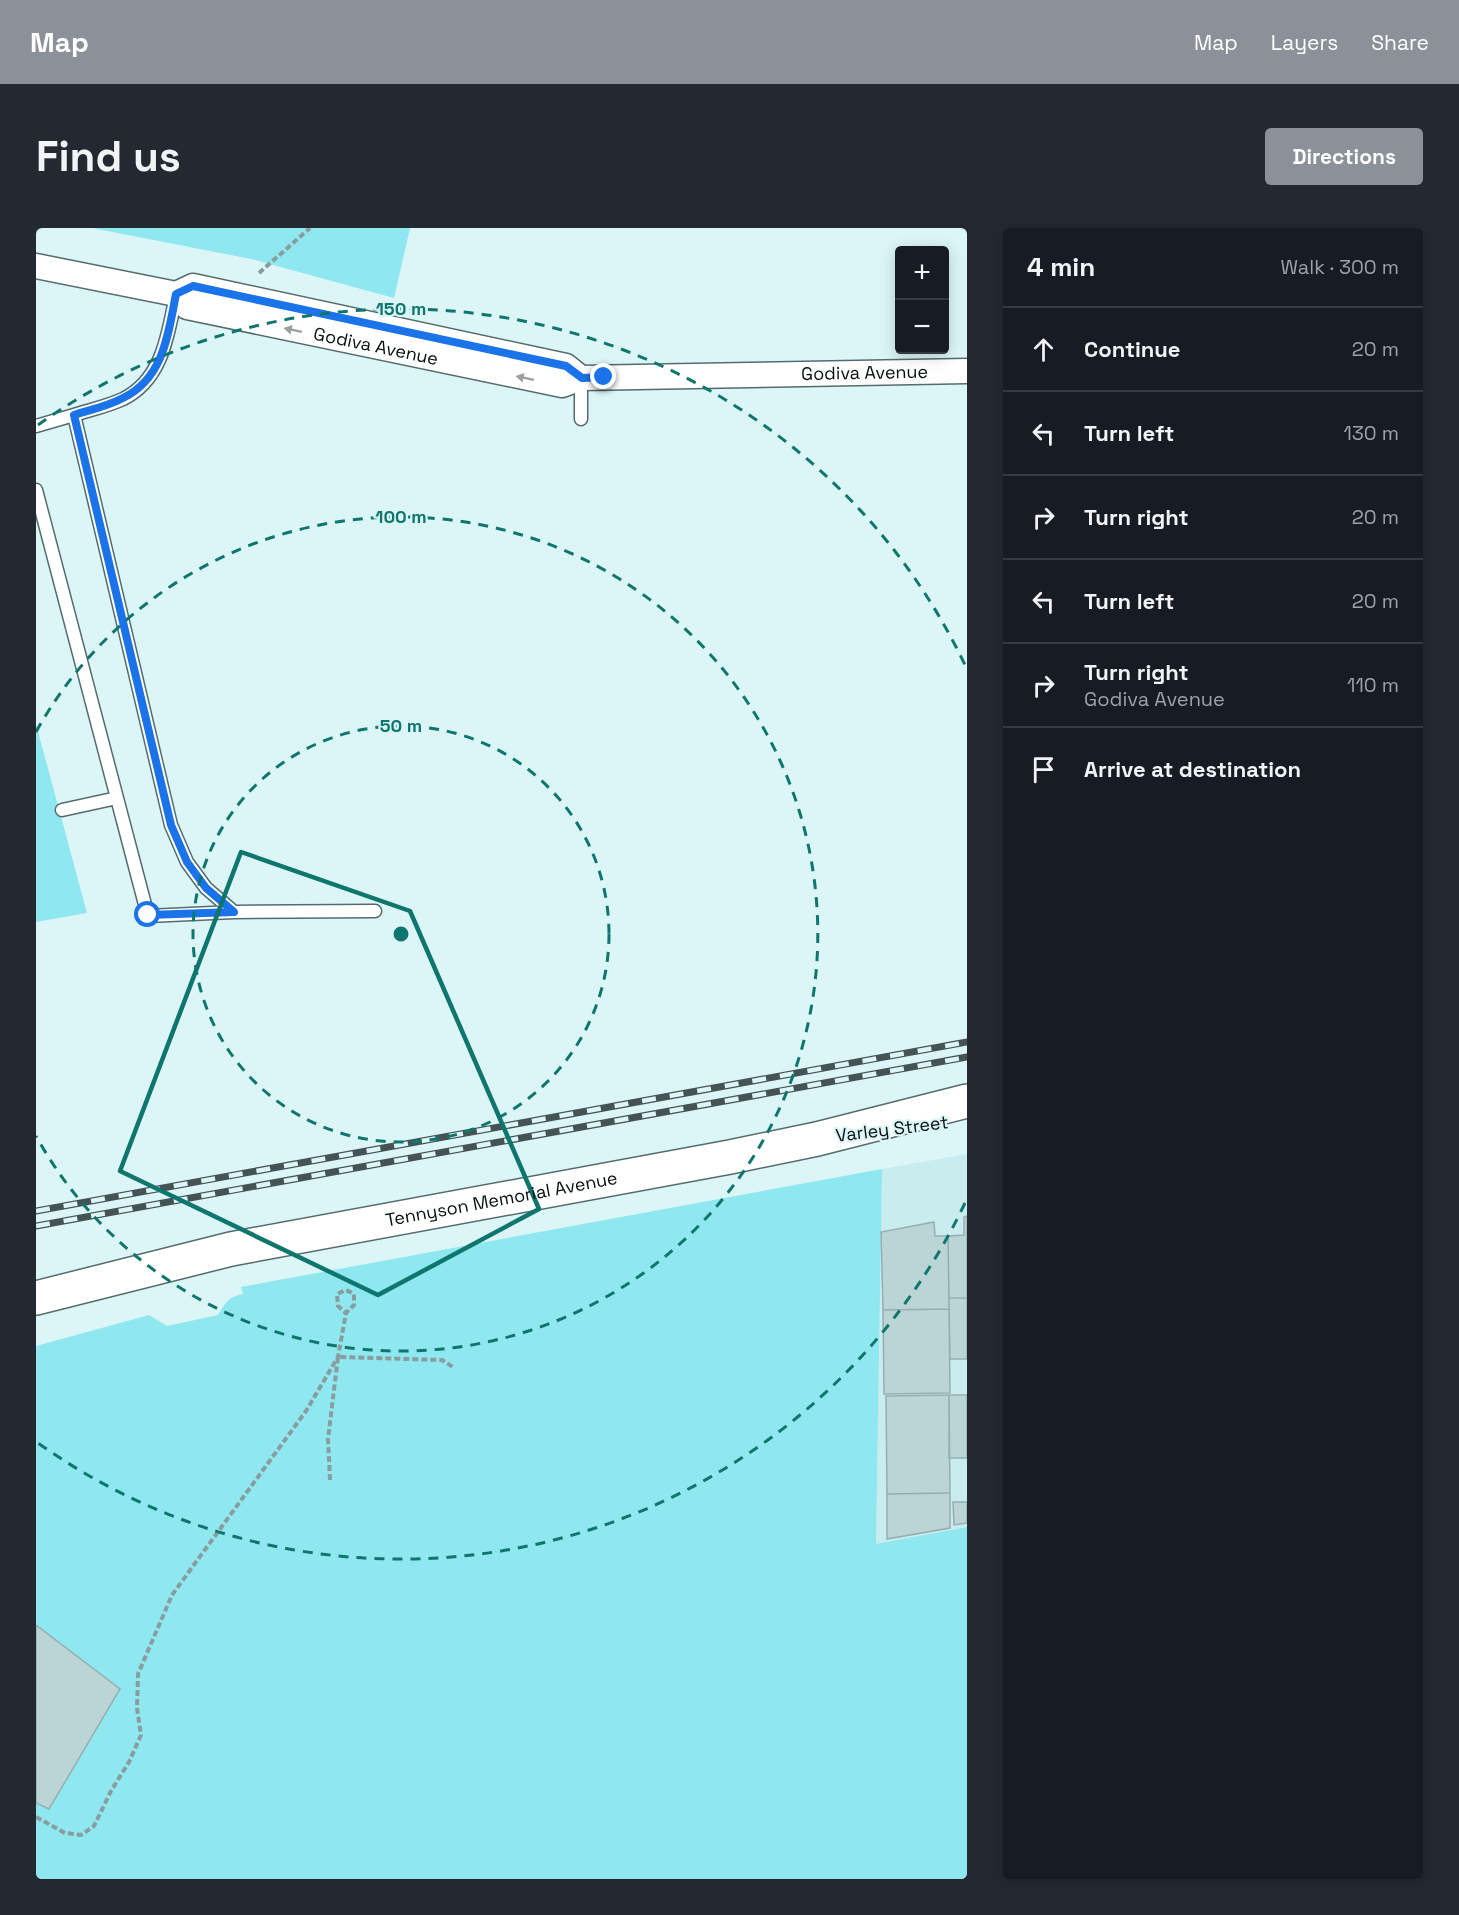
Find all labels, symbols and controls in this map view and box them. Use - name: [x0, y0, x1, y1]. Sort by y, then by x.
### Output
- text: Map: [30, 24, 89, 60]
- text: Map: [1194, 29, 1238, 56]
- text: Layers: [1271, 29, 1338, 56]
- text: Share: [1371, 29, 1429, 56]
- button: Directions: [1265, 128, 1423, 185]
- text: Find us: [36, 130, 181, 183]
- map controls: [895, 246, 949, 354]
- button: +: [895, 246, 949, 300]
- text: 4 min: [1027, 250, 1095, 284]
- text: Walk · 300 m: [1280, 254, 1399, 280]
- text: 150 m: [376, 297, 426, 320]
- button: −: [895, 300, 949, 354]
- street label: Godiva Avenue: [312, 322, 440, 370]
- one-way arrow: [283, 325, 302, 334]
- icon: ahead: [1027, 333, 1060, 366]
- text: Continue: [1084, 335, 1180, 363]
- text: 20 m: [1352, 336, 1399, 362]
- street label: Godiva Avenue: [801, 360, 928, 385]
- route end: [590, 363, 616, 389]
- one-way arrow: [515, 373, 534, 382]
- icon: left: [1027, 417, 1060, 450]
- text: Turn left: [1084, 419, 1174, 447]
- text: 130 m: [1343, 420, 1399, 446]
- icon: right: [1027, 501, 1060, 534]
- text: Turn right: [1084, 503, 1189, 531]
- text: 20 m: [1352, 504, 1399, 530]
- text: 100 m: [375, 505, 427, 528]
- icon: left: [1027, 585, 1060, 618]
- text: Turn left: [1084, 587, 1174, 615]
- text: 20 m: [1352, 588, 1399, 614]
- text: Turn right: [1084, 658, 1189, 686]
- icon: right: [1027, 669, 1060, 702]
- text: 110 m: [1347, 672, 1399, 698]
- text: Godiva Avenue: [1084, 686, 1225, 712]
- text: 50 m: [380, 714, 422, 737]
- icon: arrive: [1027, 753, 1060, 786]
- text: Arrive at destination: [1084, 755, 1301, 783]
- route start: [134, 901, 160, 927]
- centre of rings: [391, 924, 411, 944]
- street label: Varley Street: [834, 1110, 950, 1147]
- street label: Tennyson Memorial Avenue: [383, 1166, 619, 1231]

